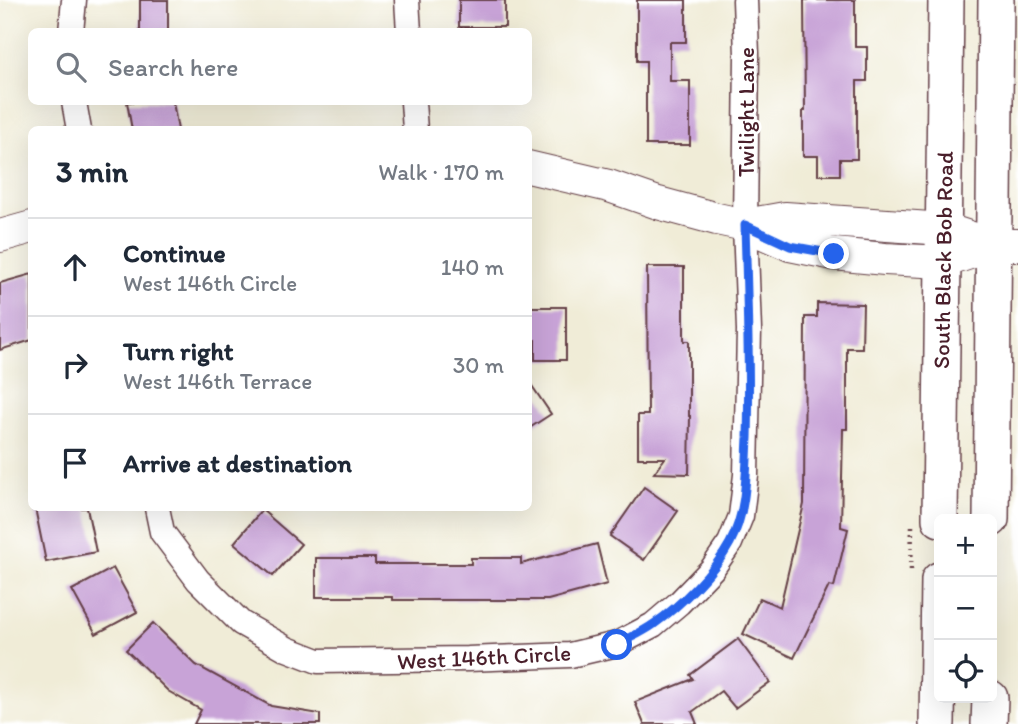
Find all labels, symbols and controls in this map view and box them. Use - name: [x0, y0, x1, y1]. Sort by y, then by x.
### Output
- search box: [28, 28, 532, 105]
- street label: Twilight Lane: [732, 47, 760, 177]
- icon: search: [52, 48, 90, 86]
- text: Search here: [108, 51, 238, 83]
- street label: South Black Bob Road: [927, 151, 959, 369]
- text: 3 min: [56, 153, 128, 190]
- text: Walk · 170 m: [378, 158, 504, 186]
- text: Continue: [123, 237, 226, 269]
- route end: [818, 238, 849, 269]
- icon: ahead: [56, 248, 94, 286]
- text: 140 m: [441, 253, 504, 281]
- text: West 146th Circle: [123, 269, 297, 297]
- text: Turn right: [123, 335, 234, 367]
- icon: right: [56, 346, 94, 384]
- text: 30 m: [453, 351, 504, 379]
- text: West 146th Terrace: [123, 367, 312, 395]
- icon: arrive: [56, 444, 94, 482]
- text: Arrive at destination: [123, 447, 352, 479]
- map controls: [934, 514, 997, 703]
- button: +: [934, 514, 997, 577]
- button: −: [934, 577, 997, 640]
- route start: [601, 629, 632, 660]
- street label: West 146th Circle: [396, 638, 572, 676]
- button: locate: [934, 640, 997, 703]

